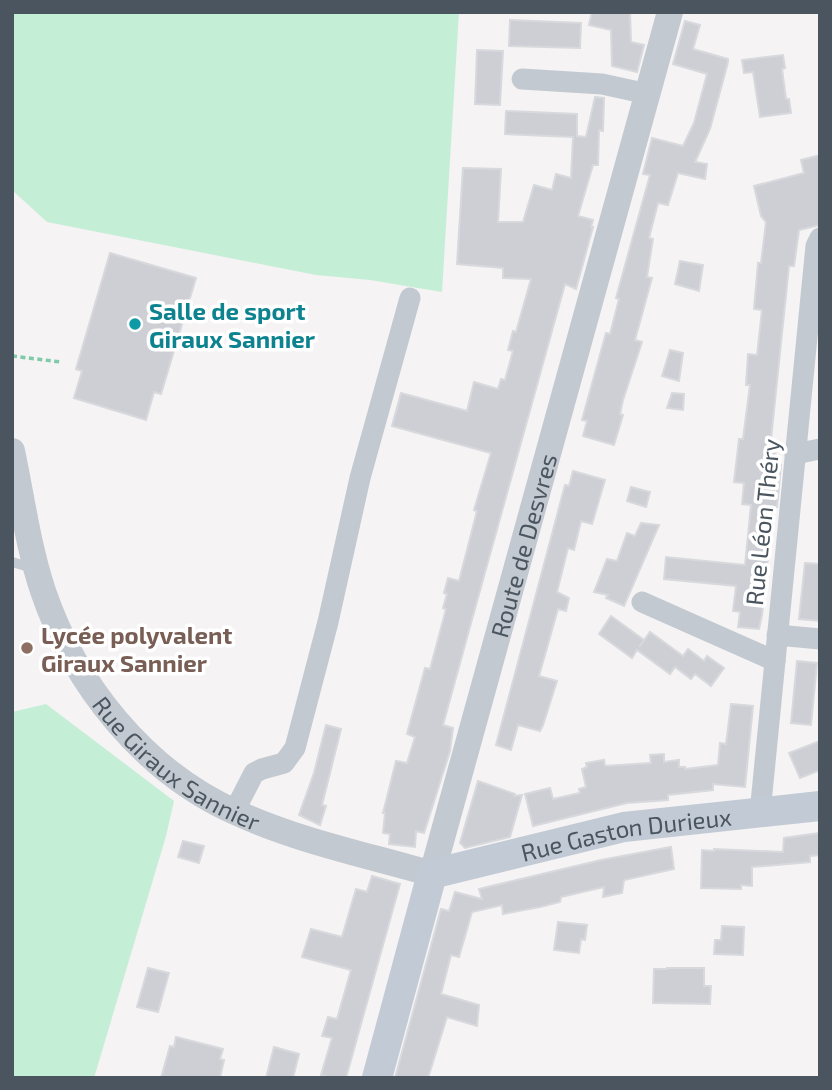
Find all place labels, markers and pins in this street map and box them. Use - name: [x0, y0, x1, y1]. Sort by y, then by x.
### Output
- place label: Salle de sport Giraux Sannier: [149, 296, 316, 353]
- marker: Salle de sport Giraux Sannier: [127, 316, 143, 332]
- place label: Lycée polyvalent Giraux Sannier: [41, 620, 232, 677]
- marker: Lycée polyvalent Giraux Sannier: [19, 640, 35, 656]

